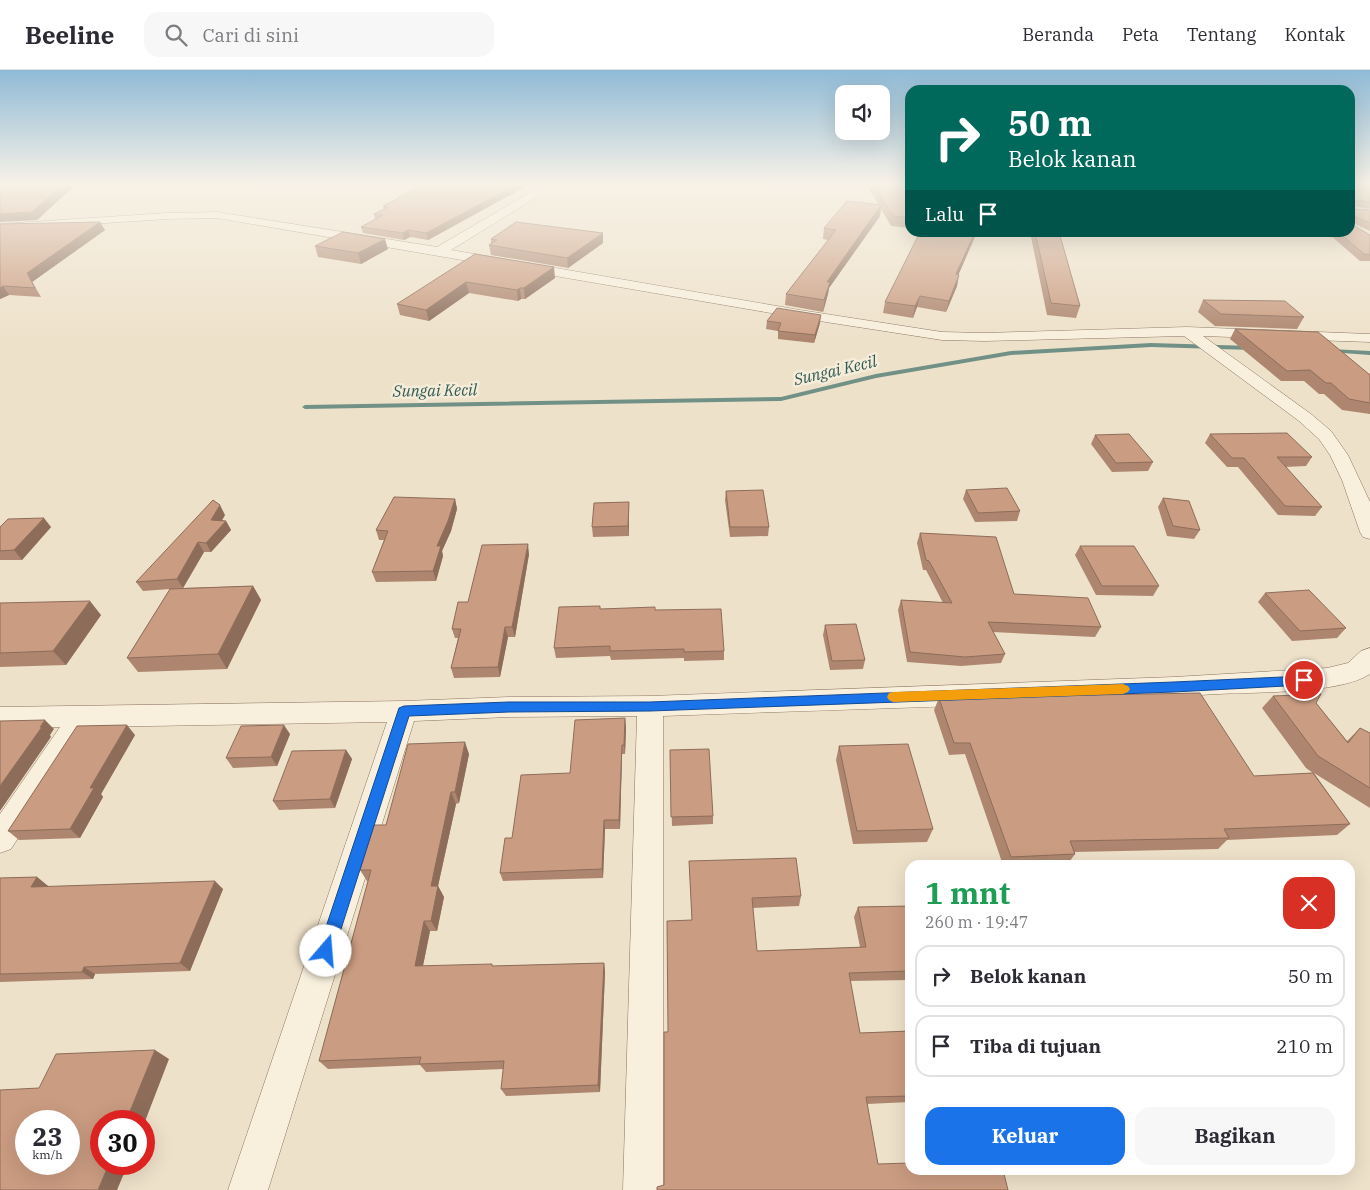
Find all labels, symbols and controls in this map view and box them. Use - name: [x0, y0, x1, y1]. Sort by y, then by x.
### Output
- search box: [144, 12, 494, 57]
- text: Beeline: [25, 19, 114, 51]
- icon: search: [162, 21, 190, 49]
- text: Cari di sini: [202, 23, 299, 47]
- text: Beranda: [1022, 23, 1094, 46]
- text: Peta: [1122, 23, 1159, 46]
- text: Tentang: [1187, 23, 1256, 46]
- text: Kontak: [1284, 23, 1345, 46]
- map controls: [835, 85, 890, 140]
- button: sound: [835, 85, 890, 140]
- text: 50 m: [1008, 100, 1092, 146]
- icon: right: [925, 105, 990, 170]
- text: Belok kanan: [1008, 144, 1136, 173]
- icon: arrive: [974, 200, 1002, 228]
- text: Lalu: [925, 202, 964, 226]
- water label: Sungai Kecil: [791, 351, 879, 389]
- water label: Sungai Kecil: [392, 379, 478, 401]
- pin: [1283, 659, 1325, 701]
- icon: arrive: [1290, 666, 1318, 694]
- text: 1 mnt: [925, 873, 1010, 912]
- button: close: [1283, 877, 1335, 929]
- text: 260 m · 19:47: [925, 912, 1028, 932]
- position arrow: [299, 924, 351, 976]
- icon: right: [927, 962, 955, 990]
- text: Belok kanan: [970, 964, 1086, 988]
- text: 50 m: [1288, 964, 1333, 988]
- icon: arrive: [927, 1032, 955, 1060]
- text: Tiba di tujuan: [970, 1034, 1101, 1058]
- text: 210 m: [1276, 1034, 1333, 1058]
- button: Keluar: [925, 1107, 1125, 1165]
- button: Bagikan: [1135, 1107, 1335, 1165]
- speed limit sign: 30: [90, 1110, 155, 1175]
- text: 23: [32, 1120, 63, 1153]
- text: km/h: [32, 1147, 63, 1162]

